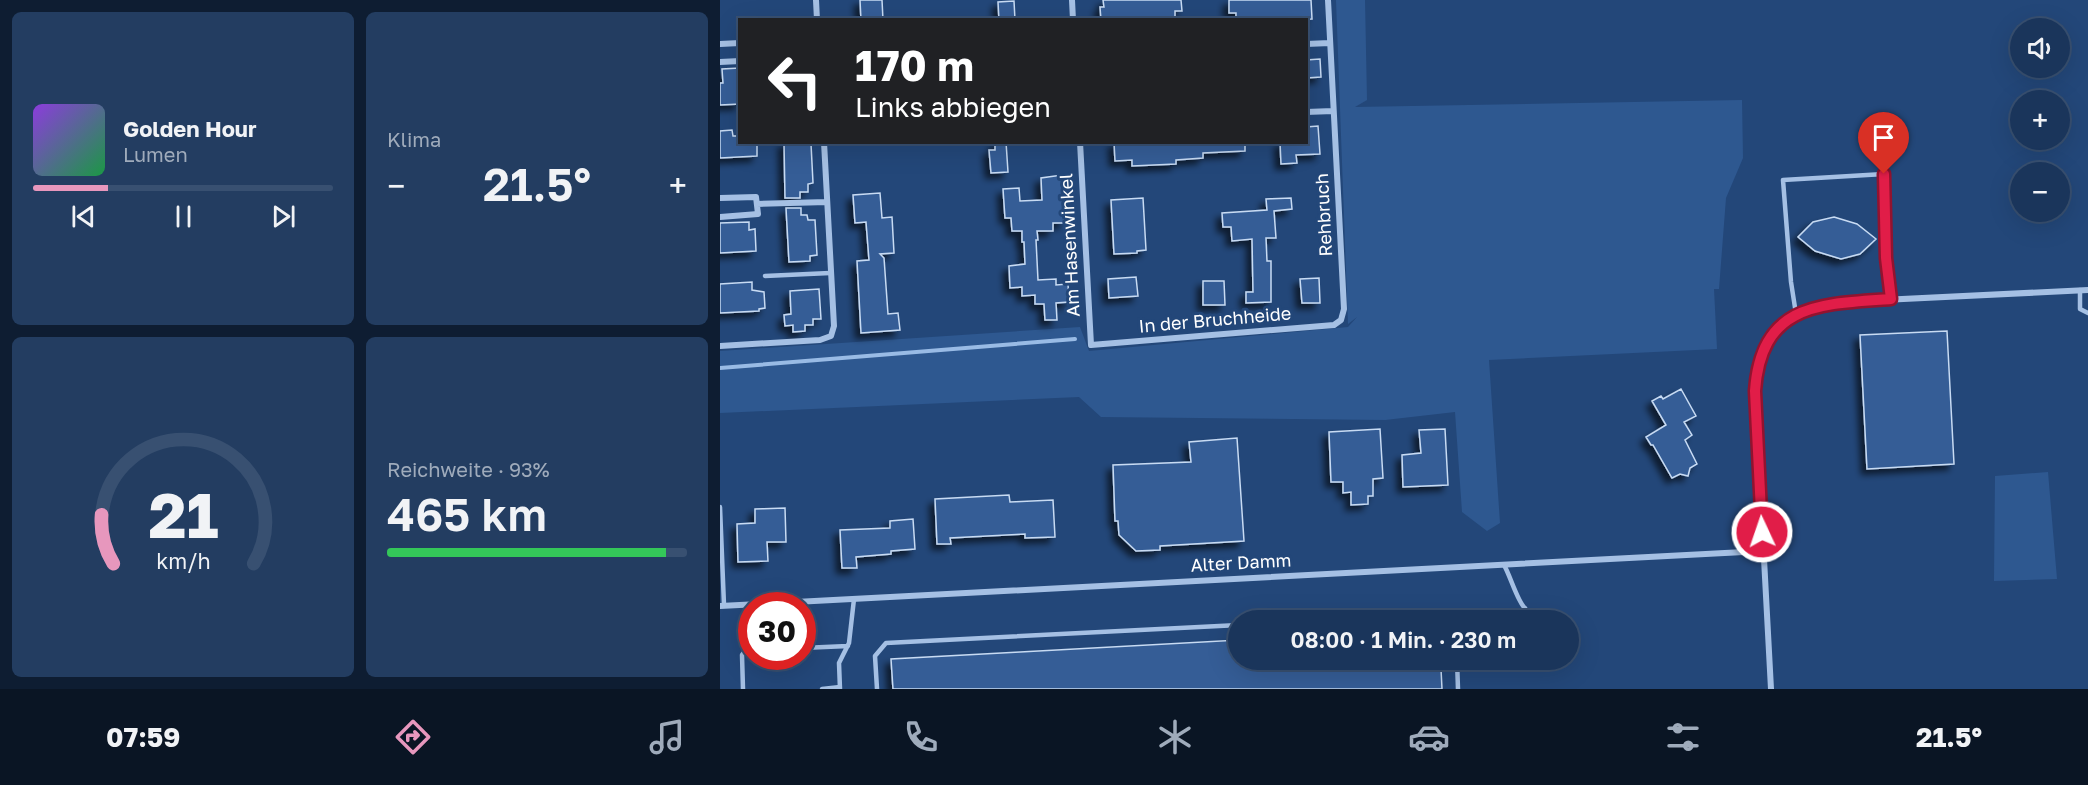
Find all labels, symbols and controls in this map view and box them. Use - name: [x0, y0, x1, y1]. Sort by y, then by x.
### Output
- map controls: [2010, 18, 2070, 222]
- button: sound: [2010, 18, 2070, 78]
- text: 170 m: [855, 40, 974, 90]
- icon: left: [756, 42, 834, 120]
- button: +: [2010, 90, 2070, 150]
- text: Links abbiegen: [855, 91, 1051, 123]
- pin: [1858, 112, 1909, 174]
- text: Golden Hour: [123, 115, 257, 142]
- icon: arrive: [1867, 121, 1900, 154]
- text: Klima: [387, 127, 441, 151]
- text: Lumen: [123, 142, 188, 166]
- text: 21.5°: [483, 157, 591, 211]
- button: −: [2010, 162, 2070, 222]
- text: −: [387, 166, 405, 205]
- text: +: [669, 166, 687, 205]
- street label: Am Hasenwinkel: [1054, 172, 1084, 317]
- street label: Rehbruch: [1310, 173, 1336, 257]
- icon: previous: [67, 200, 100, 233]
- icon: pause: [167, 200, 200, 233]
- icon: next: [267, 200, 300, 233]
- street label: In der Bruchheide: [1138, 301, 1292, 337]
- text: Reichweite · 93%: [387, 457, 550, 481]
- text: 21: [148, 477, 218, 552]
- text: 465 km: [387, 487, 547, 541]
- position arrow: [1730, 500, 1794, 564]
- text: km/h: [156, 548, 210, 574]
- street label: Alter Damm: [1190, 548, 1292, 576]
- speed limit sign: 30: [738, 592, 816, 670]
- text: 08:00 · 1 Min. · 230 m: [1291, 626, 1516, 653]
- icon: directions: [392, 716, 434, 758]
- icon: music: [646, 716, 688, 758]
- icon: phone: [900, 716, 942, 758]
- icon: climate: [1154, 716, 1196, 758]
- icon: car: [1408, 716, 1450, 758]
- icon: filters: [1662, 716, 1704, 758]
- text: 07:59: [106, 721, 180, 753]
- text: 21.5°: [1916, 721, 1982, 753]

